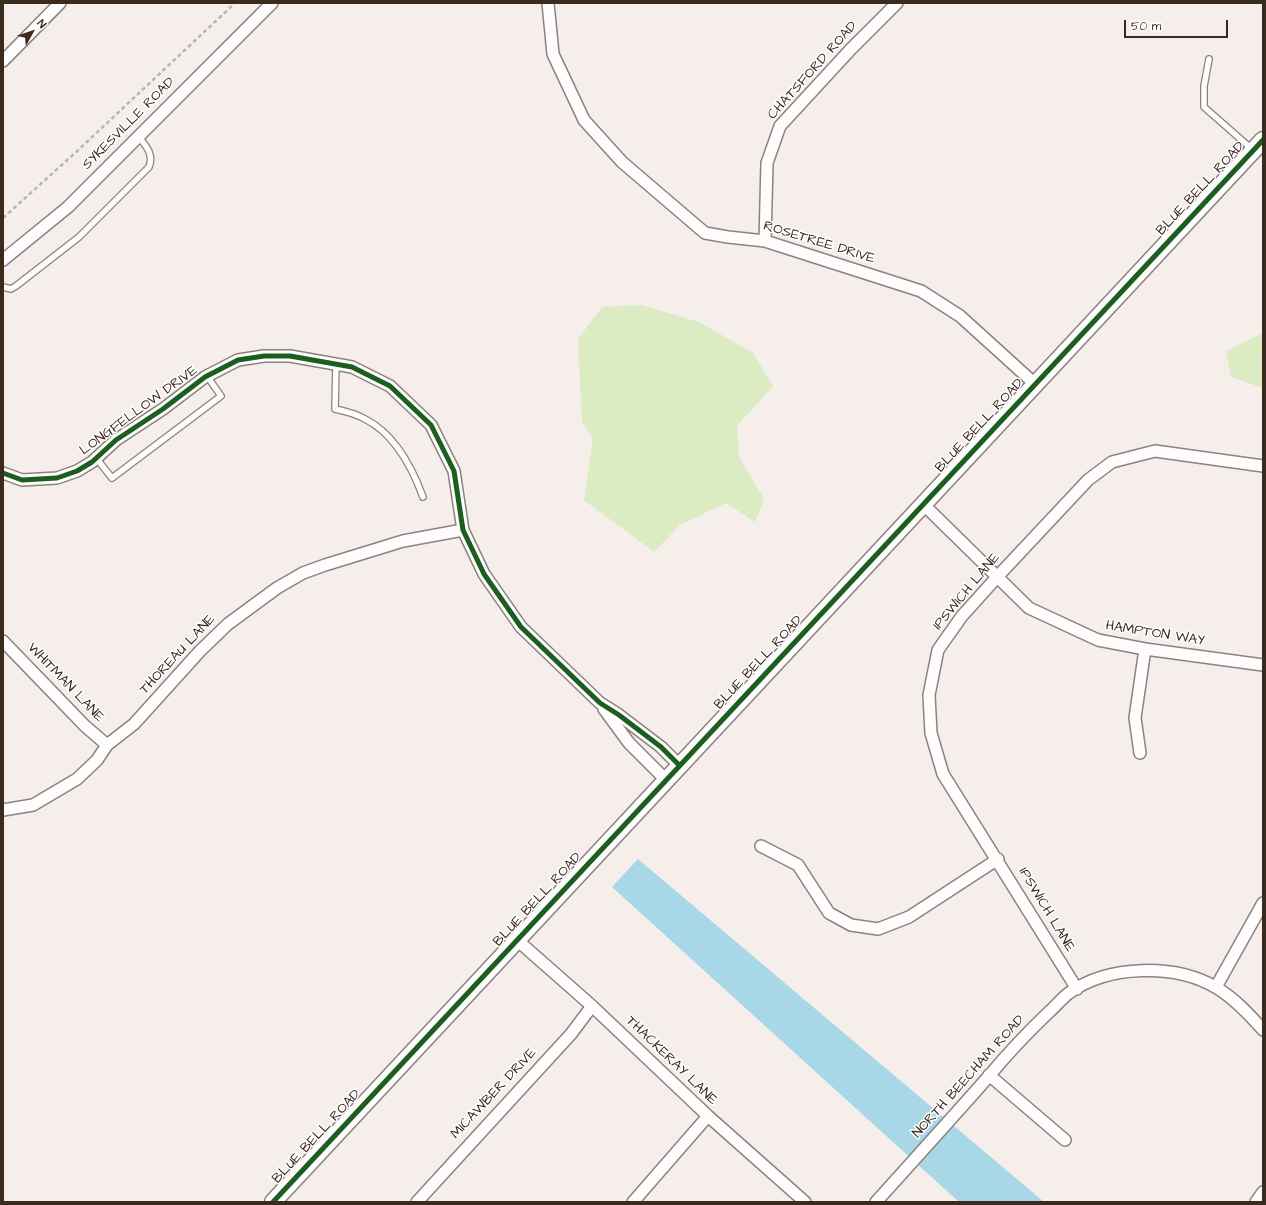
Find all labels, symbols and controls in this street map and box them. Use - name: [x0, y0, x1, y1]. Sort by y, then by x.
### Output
- north arrow: [12, 12, 52, 52]
- scale bar: [1126, 12, 1230, 38]
- text: N: [34, 16, 50, 31]
- street label: CHATSFORD ROAD: [765, 18, 861, 124]
- text: 50 m: [1131, 18, 1161, 35]
- street label: SYKESVILLE ROAD: [79, 74, 179, 174]
- street label: BLUE BELL ROAD: [1153, 139, 1249, 239]
- street label: ROSETREE DRIVE: [761, 218, 877, 268]
- street label: LONGFELLOW DRIVE: [77, 363, 201, 459]
- street label: BLUE BELL ROAD: [932, 376, 1028, 476]
- street label: IPSWICH LANE: [930, 550, 1004, 634]
- street label: THOREAU LANE: [137, 612, 219, 698]
- street label: BLUE BELL ROAD: [711, 613, 807, 713]
- street label: HAMPTON WAY: [1104, 618, 1206, 650]
- street label: WHITMAN LANE: [23, 640, 107, 726]
- street label: BLUE BELL ROAD: [490, 850, 586, 950]
- street label: IPSWICH LANE: [1014, 865, 1078, 955]
- street label: NORTH BEECHAM ROAD: [909, 1012, 1029, 1142]
- street label: THACKERAY LANE: [622, 1013, 720, 1109]
- street label: MICAWBER DRIVE: [448, 1045, 540, 1143]
- street label: BLUE BELL ROAD: [269, 1087, 365, 1187]

